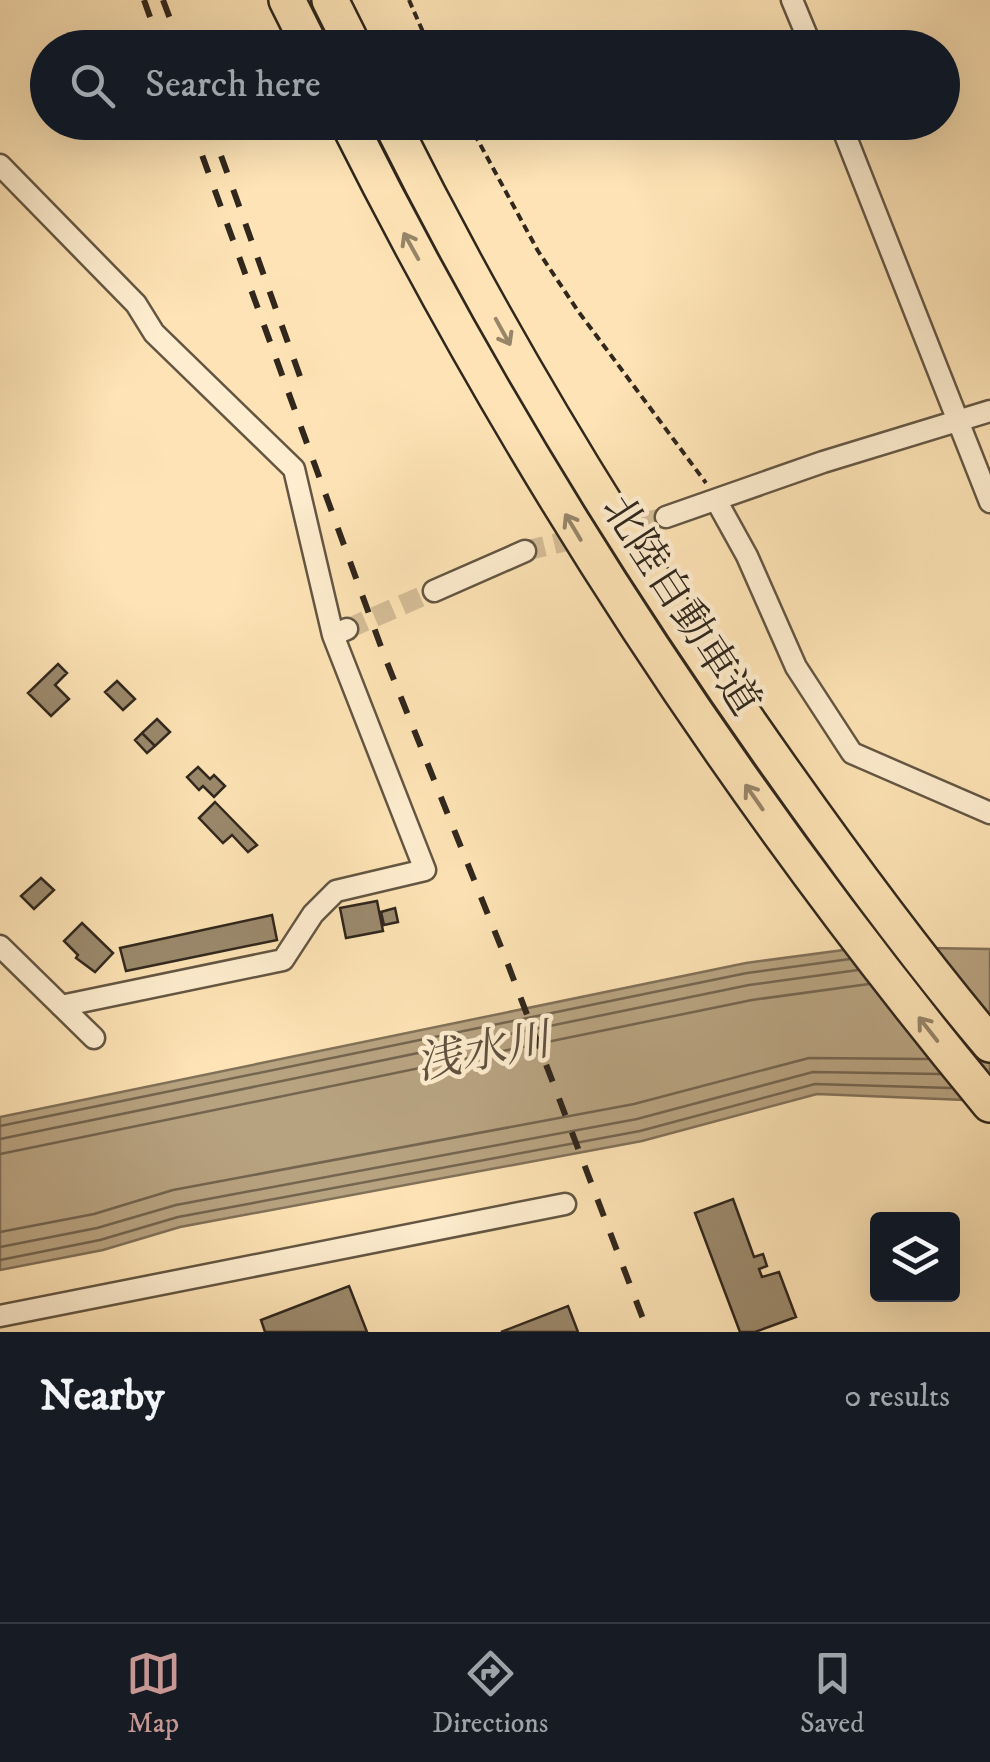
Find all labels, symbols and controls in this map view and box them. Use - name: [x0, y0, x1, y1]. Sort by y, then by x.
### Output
- search box: [30, 30, 960, 140]
- icon: search: [65, 58, 120, 113]
- text: Search here: [145, 61, 321, 109]
- one-way arrow: [401, 231, 421, 261]
- one-way arrow: [494, 317, 514, 346]
- street label: 北陸自動車道: [590, 486, 770, 726]
- one-way arrow: [563, 513, 583, 542]
- one-way arrow: [744, 784, 765, 811]
- water label: 浅水川: [411, 1012, 560, 1093]
- one-way arrow: [918, 1016, 939, 1043]
- map controls: [870, 1212, 960, 1302]
- button: layers: [870, 1212, 960, 1302]
- text: Nearby: [40, 1371, 164, 1423]
- text: 0 results: [844, 1377, 950, 1417]
- tab: Map: [126, 1646, 181, 1741]
- tab: Directions: [432, 1646, 548, 1741]
- tab: Saved: [800, 1646, 864, 1741]

